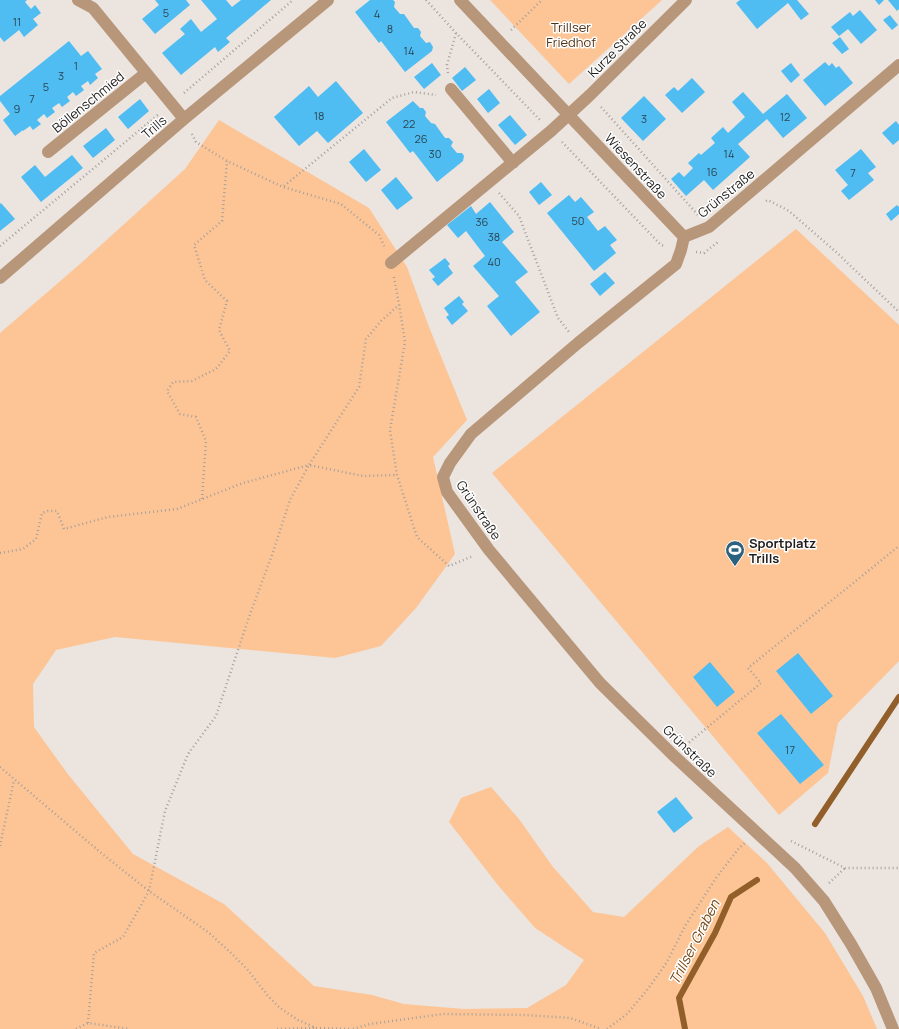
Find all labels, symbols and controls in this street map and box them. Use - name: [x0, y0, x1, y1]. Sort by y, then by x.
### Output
- house number: 5: [163, 5, 169, 20]
- house number: 4: [374, 6, 380, 21]
- house number: 11: [13, 14, 21, 29]
- street label: Kurze Straße: [584, 14, 651, 81]
- park label: Trillser Friedhof: [546, 18, 596, 51]
- house number: 8: [387, 21, 393, 36]
- house number: 14: [404, 43, 414, 58]
- house number: 1: [74, 58, 78, 73]
- street label: Böllenschmied: [48, 67, 128, 137]
- house number: 3: [58, 68, 64, 83]
- house number: 5: [43, 79, 49, 94]
- house number: 7: [29, 91, 35, 106]
- house number: 9: [14, 101, 21, 116]
- house number: 18: [314, 108, 324, 123]
- house number: 12: [780, 109, 790, 124]
- street label: Trills: [138, 111, 170, 143]
- house number: 3: [641, 111, 647, 126]
- house number: 22: [403, 116, 415, 131]
- street label: Wiesenstraße: [601, 129, 671, 203]
- house number: 26: [414, 131, 428, 146]
- house number: 30: [429, 146, 441, 161]
- house number: 14: [724, 146, 734, 161]
- street label: Grünstraße: [694, 164, 759, 222]
- house number: 16: [706, 164, 718, 179]
- house number: 7: [850, 165, 856, 180]
- house number: 50: [571, 213, 585, 228]
- house number: 36: [476, 214, 489, 229]
- house number: 38: [488, 229, 500, 244]
- house number: 40: [487, 254, 501, 269]
- street label: Grünstraße: [452, 477, 506, 544]
- place label: Sportplatz Trills: [749, 534, 816, 567]
- sports icon: Sportplatz Trills: [724, 539, 746, 567]
- street label: Grünstraße: [659, 721, 721, 781]
- house number: 17: [785, 742, 795, 757]
- water label: Trillser Graben: [664, 896, 724, 988]

